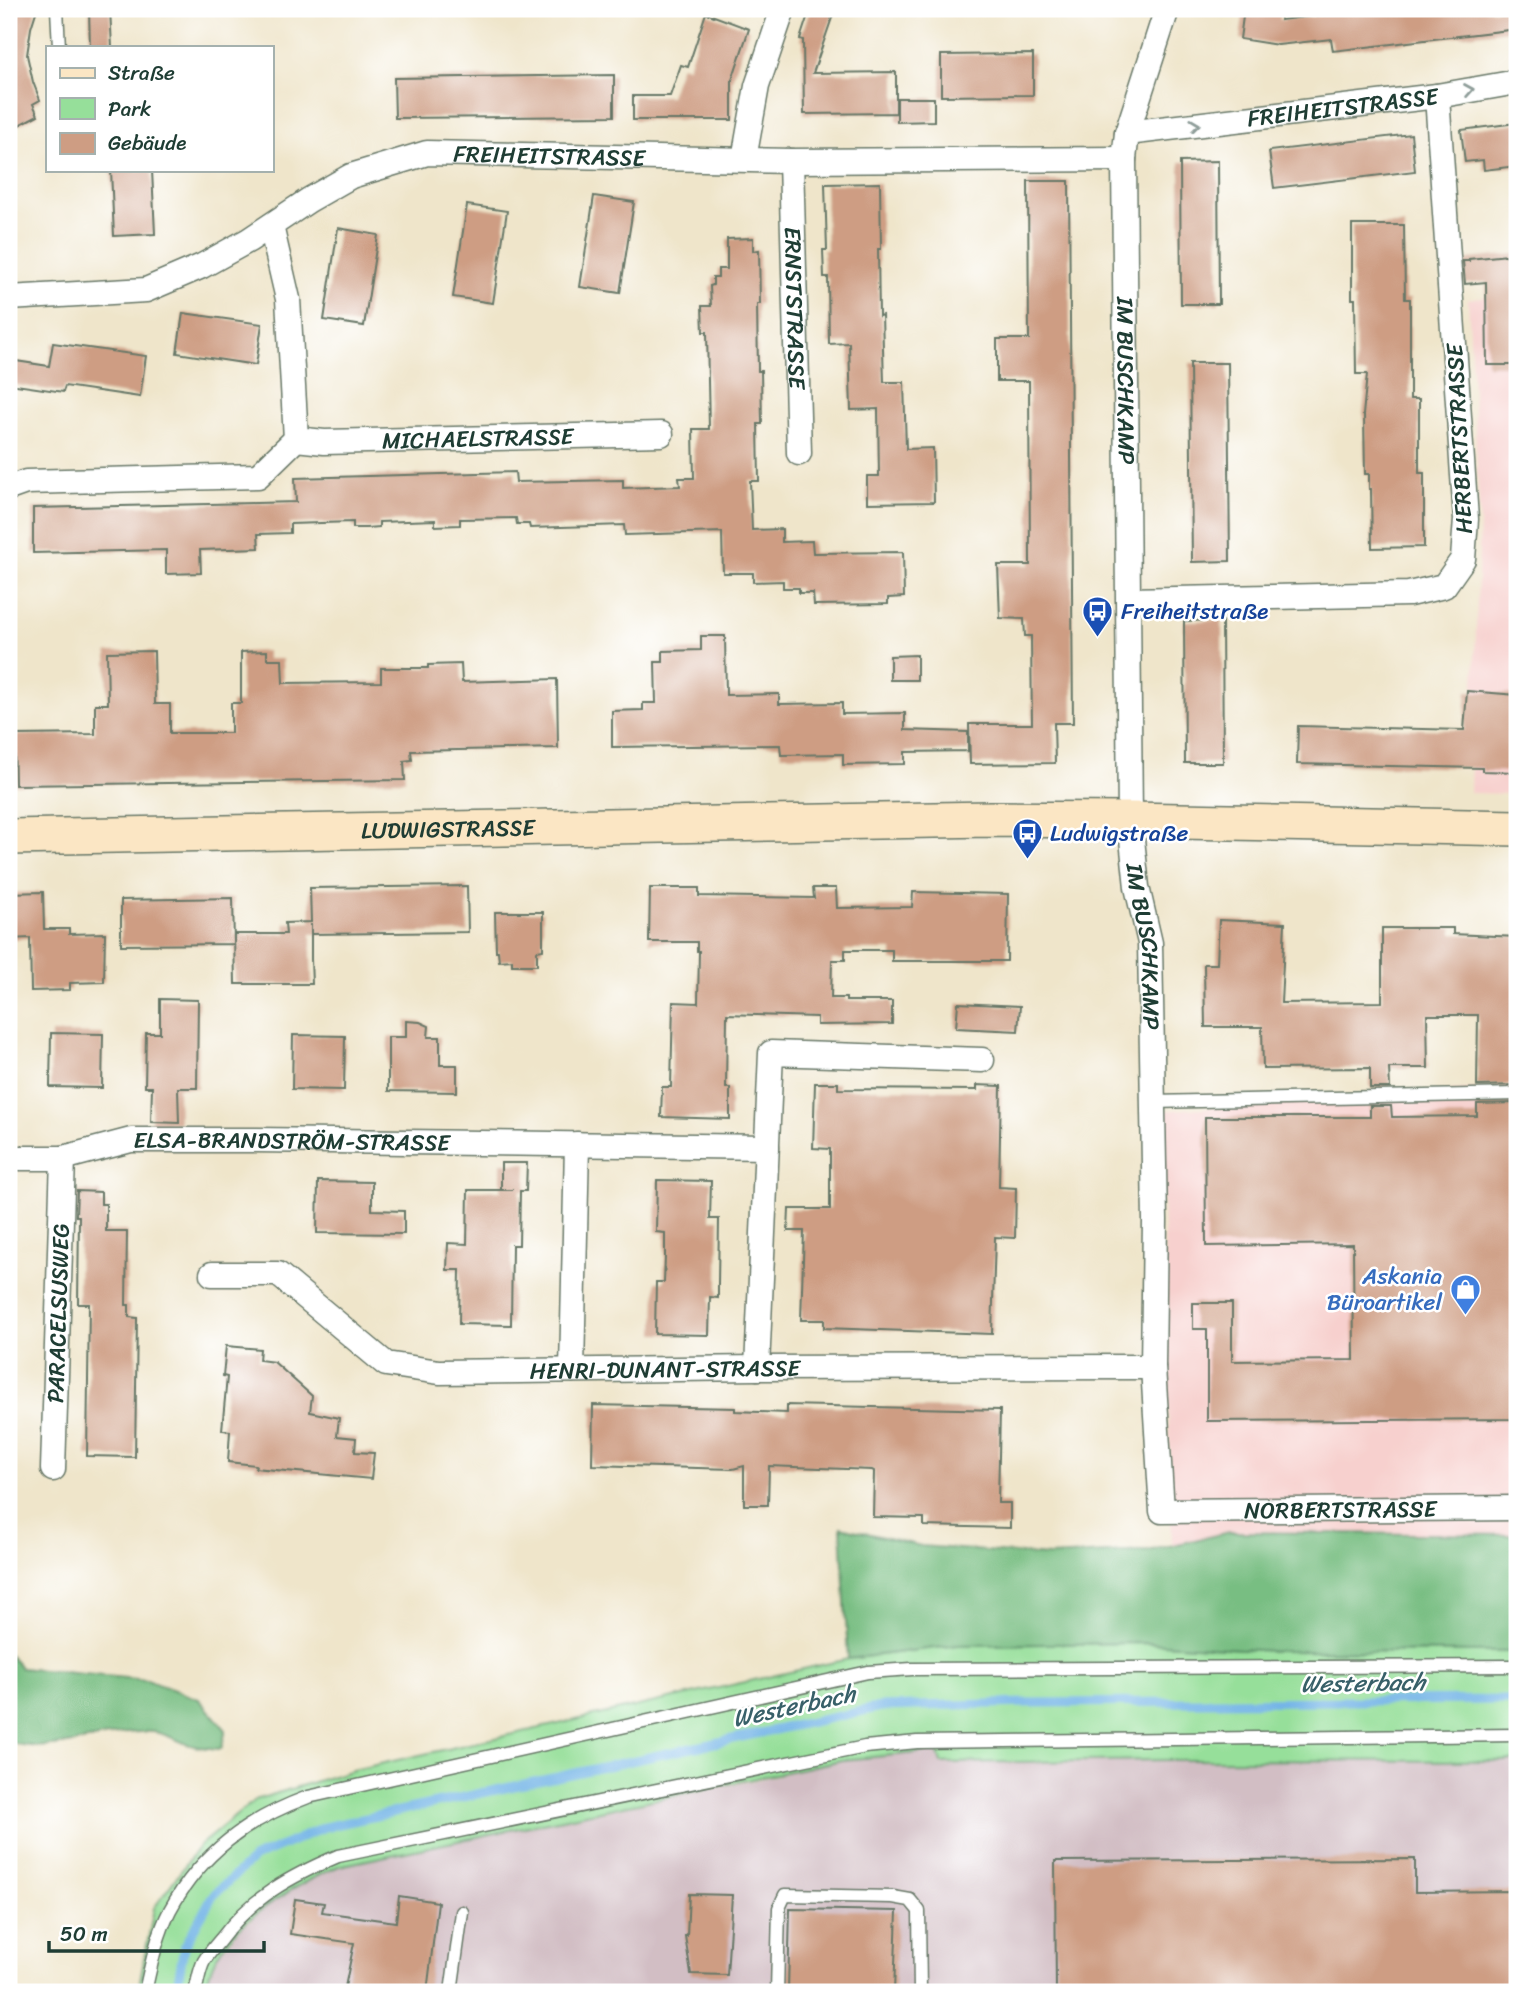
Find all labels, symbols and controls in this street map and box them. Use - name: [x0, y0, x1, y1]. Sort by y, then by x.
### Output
- legend: [46, 46, 273, 172]
- text: Straße: [108, 54, 175, 92]
- street label: FREIHEITSTRASSE: [1245, 76, 1441, 139]
- one-way arrow: [1463, 83, 1475, 98]
- text: Park: [108, 90, 151, 128]
- one-way arrow: [1189, 117, 1200, 132]
- text: Gebäude: [108, 124, 186, 162]
- street label: FREIHEITSTRASSE: [453, 134, 647, 179]
- street label: ERNSTSTRASSE: [772, 226, 817, 391]
- street label: IM BUSCHKAMP: [1104, 295, 1147, 465]
- street label: HERBERTSTRASSE: [1434, 342, 1485, 535]
- street label: MICHAELSTRASSE: [381, 416, 575, 462]
- place label: Freiheitstraße: [1121, 591, 1268, 632]
- bus stop icon: Freiheitstraße: [1081, 594, 1115, 638]
- street label: LUDWIGSTRASSE: [361, 807, 536, 852]
- place label: Ludwigstraße: [1050, 813, 1188, 854]
- bus stop icon: Ludwigstraße: [1010, 816, 1044, 860]
- street label: IM BUSCHKAMP: [1114, 860, 1172, 1030]
- street label: ELSA-BRANDSTRÖM-STRASSE: [133, 1120, 451, 1164]
- street label: PARACELSUSWEG: [35, 1223, 82, 1404]
- place label: Askania Büroartikel: [1327, 1256, 1442, 1323]
- shop icon: Askania Büroartikel: [1448, 1272, 1482, 1316]
- street label: HENRI-DUNANT-STRASSE: [529, 1348, 801, 1392]
- street label: NORBERTSTRASSE: [1244, 1489, 1438, 1531]
- water label: Westerbach: [1300, 1661, 1428, 1705]
- water label: Westerbach: [729, 1672, 862, 1739]
- scale bar: [49, 1910, 264, 1954]
- text: 50 m: [60, 1915, 108, 1953]

